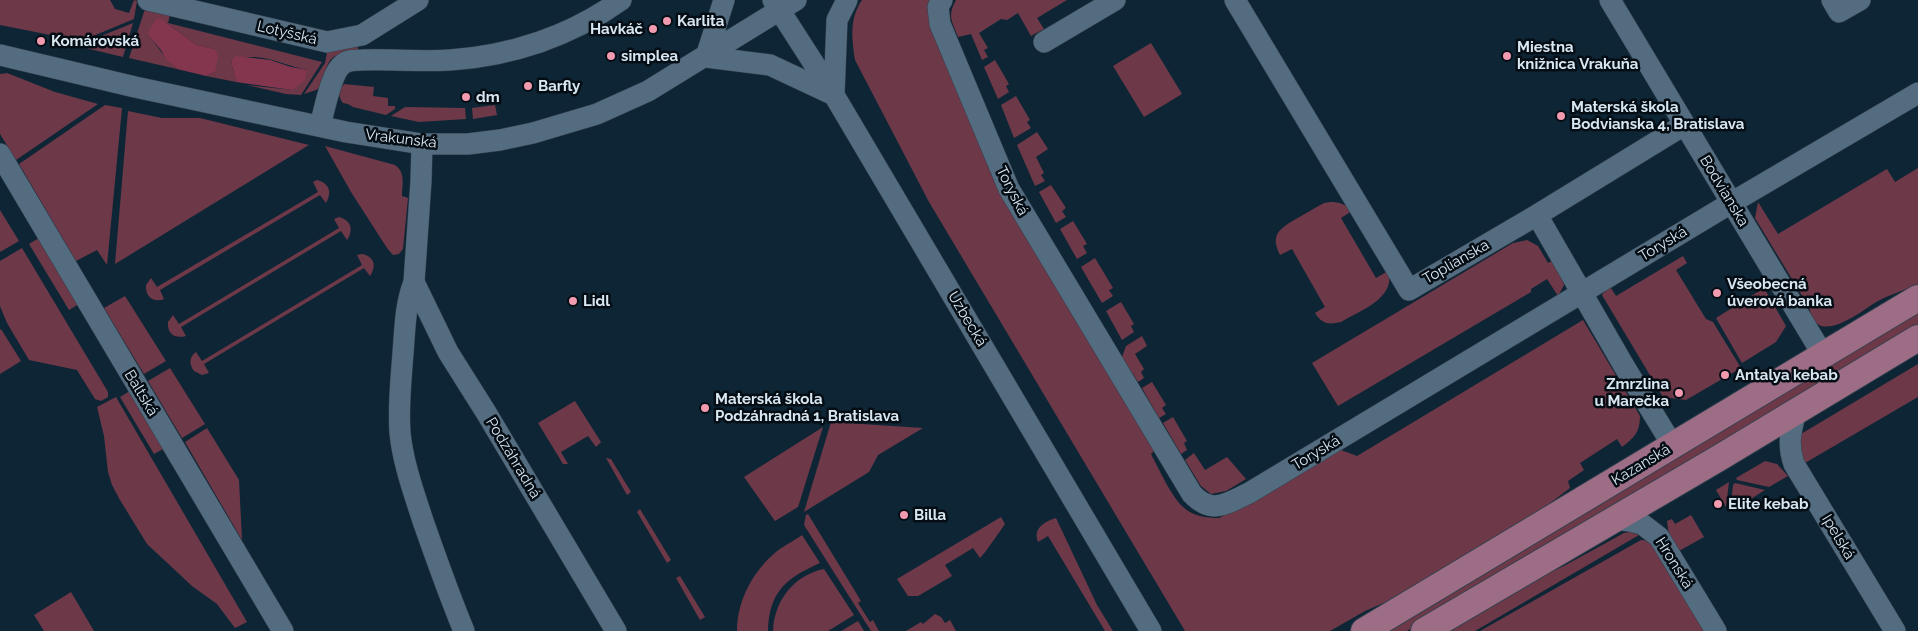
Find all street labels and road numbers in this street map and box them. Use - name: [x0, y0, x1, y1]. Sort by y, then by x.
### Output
- street label: Lotyšská: [255, 17, 319, 49]
- street label: Vrakunská: [364, 126, 438, 152]
- street label: Bodvianska: [1696, 152, 1752, 230]
- street label: Toryská: [992, 163, 1032, 219]
- street label: Toryská: [1636, 223, 1690, 265]
- street label: Toplianska: [1420, 236, 1492, 288]
- street label: Uzbecká: [944, 288, 990, 350]
- street label: Baltská: [120, 367, 162, 419]
- street label: Podzáhradná: [482, 414, 544, 502]
- street label: Toryská: [1289, 432, 1343, 474]
- street label: Kazanská: [1608, 440, 1674, 490]
- street label: Ipelská: [1818, 511, 1858, 563]
- street label: Hronská: [1651, 534, 1697, 592]

